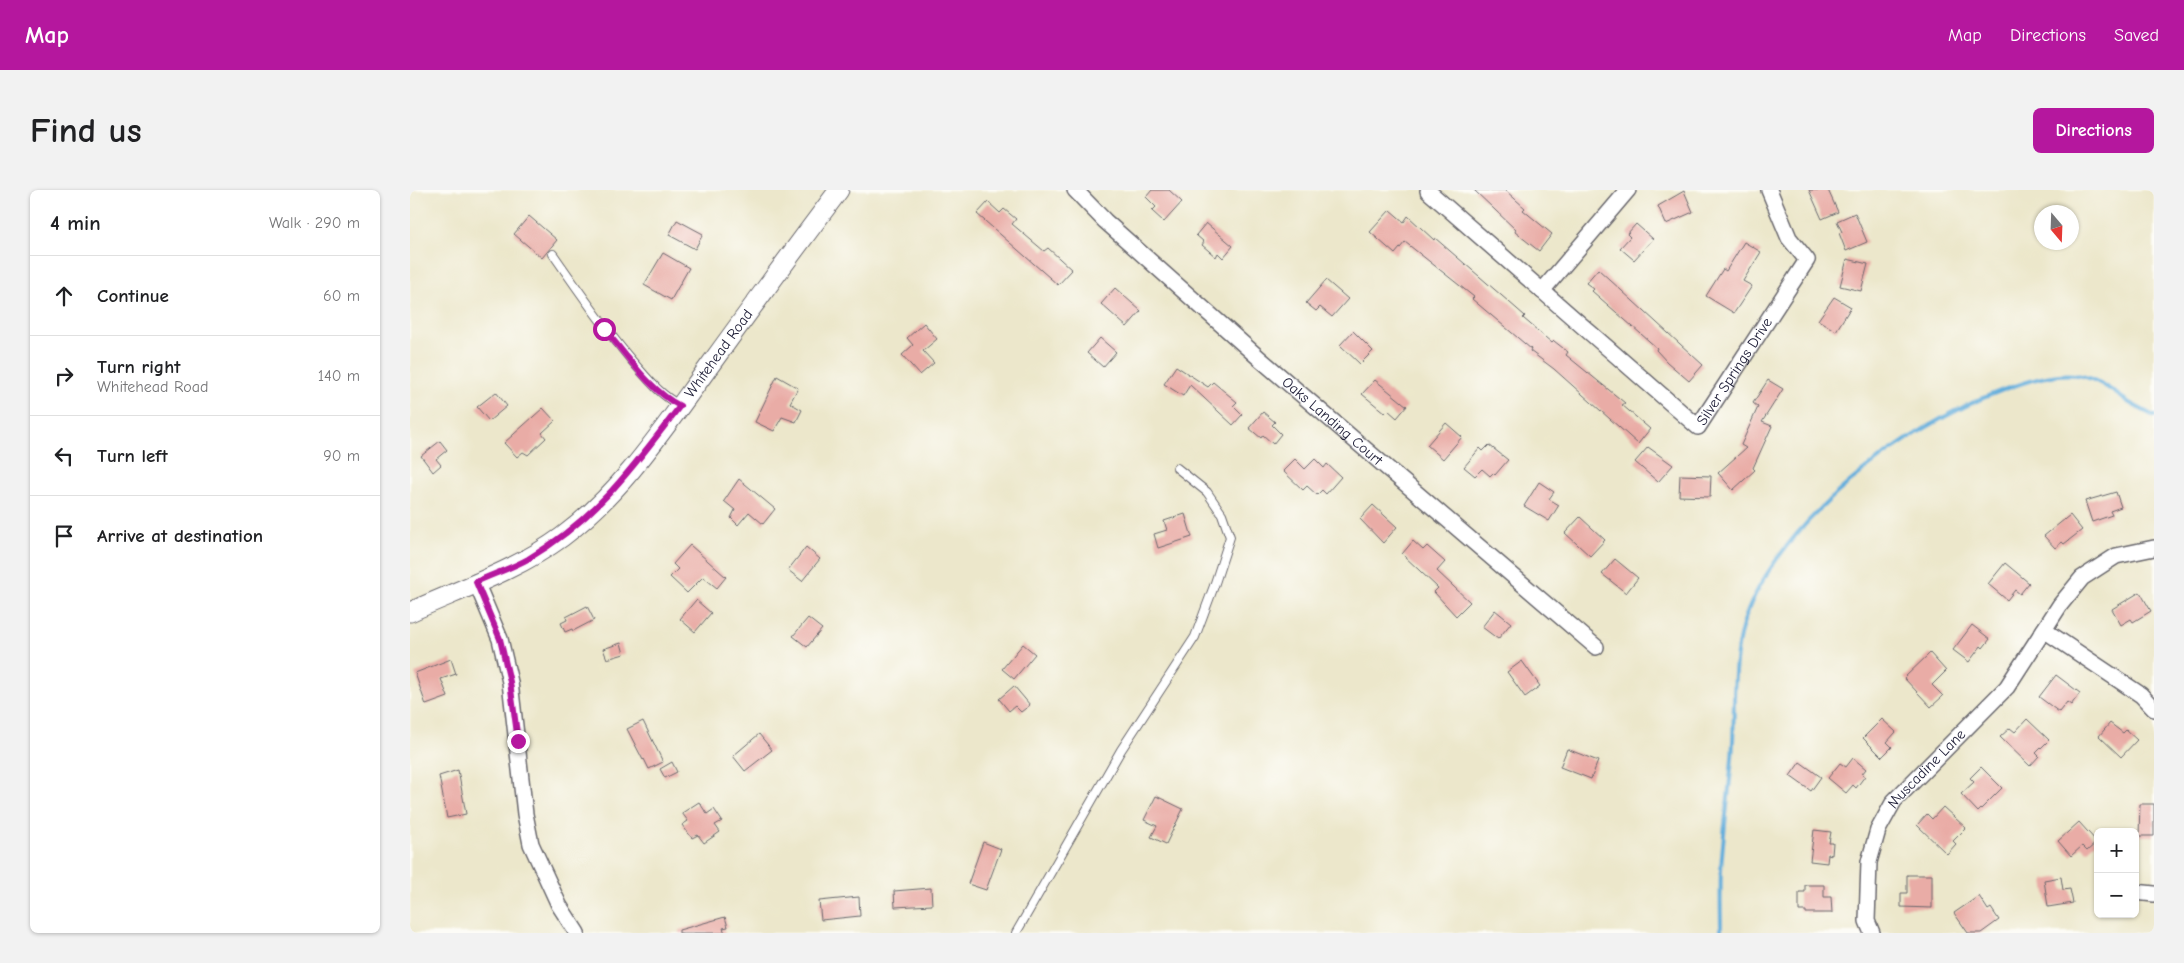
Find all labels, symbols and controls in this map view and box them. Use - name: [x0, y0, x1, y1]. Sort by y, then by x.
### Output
- text: Map: [25, 21, 69, 49]
- text: Map: [1948, 25, 1982, 46]
- text: Directions: [2010, 25, 2086, 46]
- text: Saved: [2114, 25, 2159, 46]
- button: Directions: [2033, 108, 2154, 153]
- text: Find us: [30, 110, 142, 151]
- north arrow: [2034, 205, 2079, 250]
- text: 4 min: [50, 211, 101, 235]
- text: Walk · 290 m: [269, 214, 360, 232]
- icon: ahead: [50, 282, 78, 310]
- text: Continue: [97, 285, 169, 307]
- text: 60 m: [323, 287, 360, 305]
- street label: Whitehead Road: [681, 306, 756, 401]
- street label: Silver Springs Drive: [1693, 314, 1776, 429]
- route start: [593, 318, 616, 341]
- text: Turn right: [97, 356, 181, 378]
- icon: right: [50, 362, 78, 390]
- text: 140 m: [318, 367, 360, 385]
- street label: Oaks Landing Court: [1278, 373, 1387, 470]
- text: Whitehead Road: [97, 378, 208, 396]
- icon: left: [50, 442, 78, 470]
- text: Turn left: [97, 445, 168, 467]
- text: 90 m: [323, 447, 360, 465]
- icon: arrive: [50, 522, 78, 550]
- text: Arrive at destination: [97, 525, 263, 547]
- street label: Muscadine Lane: [1883, 725, 1970, 811]
- route end: [507, 730, 530, 753]
- map controls: [2094, 828, 2139, 918]
- button: +: [2094, 828, 2139, 873]
- button: −: [2094, 873, 2139, 918]

